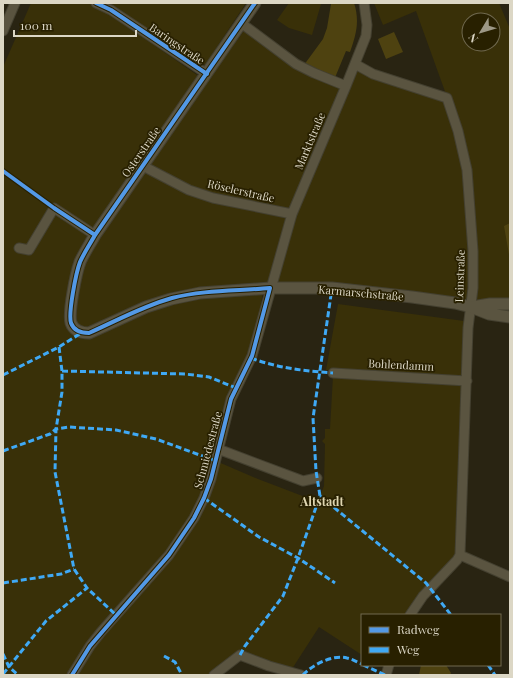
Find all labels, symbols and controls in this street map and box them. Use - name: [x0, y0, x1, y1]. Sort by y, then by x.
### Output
- scale bar: [14, 12, 136, 38]
- north arrow: [461, 12, 501, 52]
- text: 100 m: [20, 17, 53, 33]
- street label: Baringstraße: [147, 20, 208, 68]
- text: N: [464, 31, 481, 46]
- street label: Marktstraße: [291, 109, 328, 172]
- street label: Osterstraße: [118, 123, 164, 180]
- street label: Röselerstraße: [206, 176, 277, 206]
- street label: Leinstraße: [451, 249, 468, 303]
- street label: Karmarschstraße: [318, 281, 405, 304]
- street label: Bohlendamm: [368, 355, 435, 374]
- street label: Schmiedestraße: [190, 409, 225, 490]
- district label: Altstadt: [299, 493, 344, 509]
- legend: [361, 614, 501, 666]
- text: Radweg: [397, 621, 440, 637]
- text: Weg: [396, 641, 420, 657]

